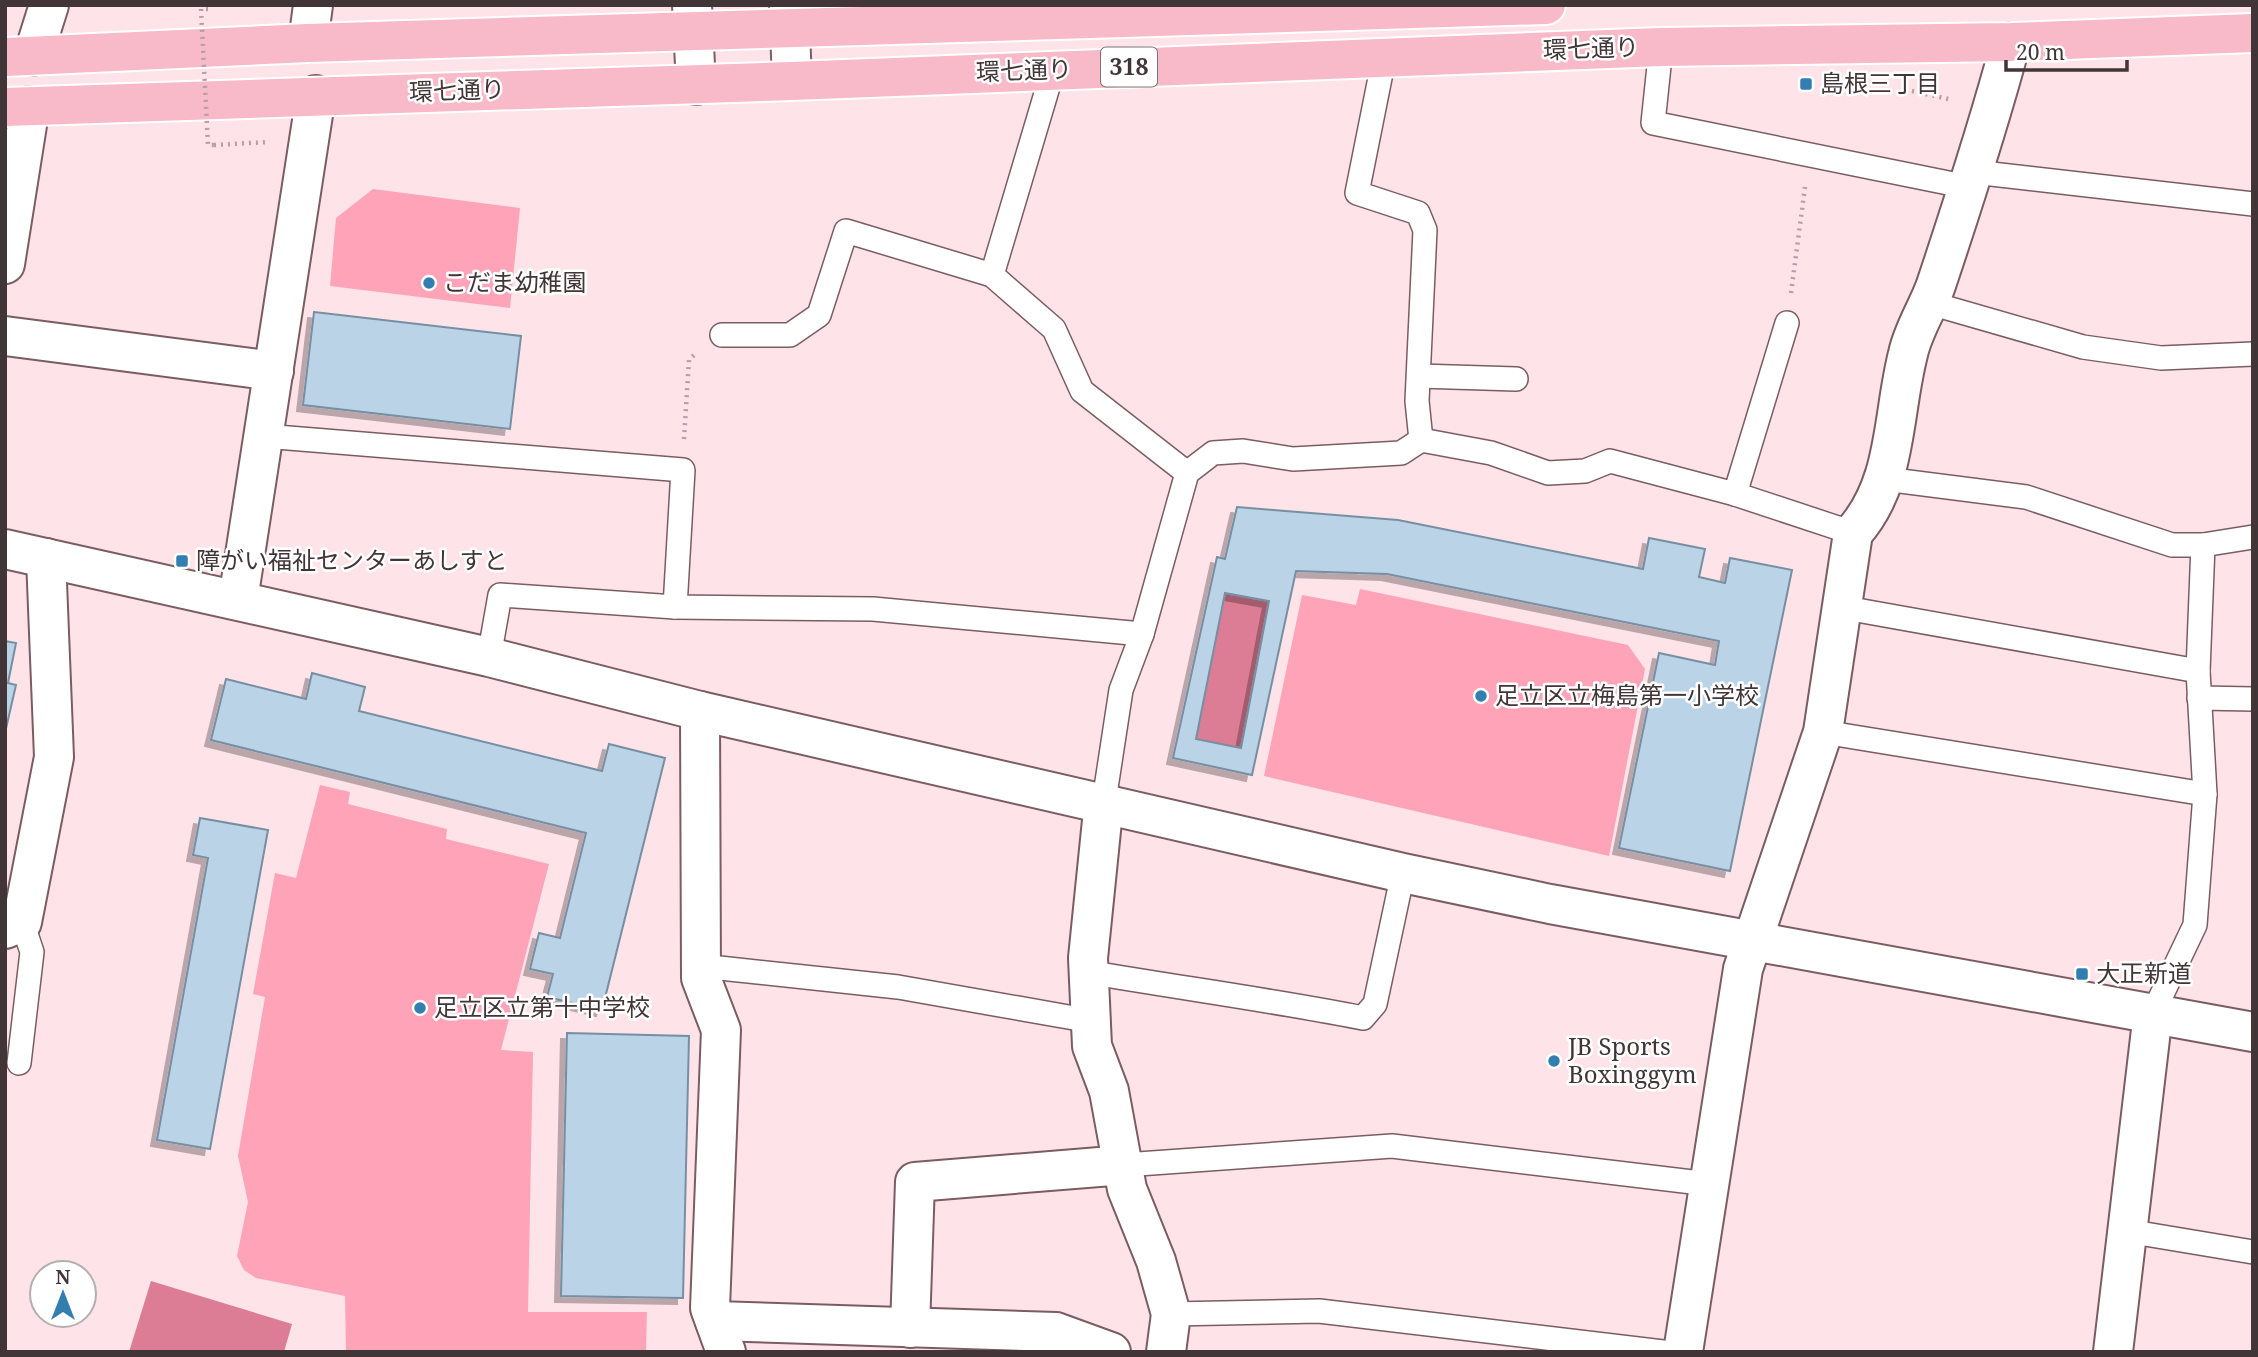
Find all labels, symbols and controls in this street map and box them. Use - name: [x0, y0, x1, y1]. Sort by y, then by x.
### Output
- scale bar: [2006, 28, 2127, 72]
- street label: 環七通り: [1542, 29, 1639, 66]
- text: 20 m: [2016, 38, 2065, 66]
- road number: 318: [1101, 48, 1157, 86]
- street label: 環七通り: [975, 51, 1072, 88]
- place label: 島根三丁目: [1820, 66, 1940, 99]
- street label: 環七通り: [408, 71, 505, 108]
- marker: 島根三丁目: [1798, 76, 1814, 92]
- place label: こだま幼稚園: [443, 265, 587, 298]
- marker: こだま幼稚園: [421, 275, 437, 291]
- place label: 障がい福祉センターあしすと: [196, 543, 508, 576]
- marker: 障がい福祉センターあしすと: [174, 553, 190, 569]
- place label: 足立区立梅島第一小学校: [1495, 678, 1759, 711]
- marker: 足立区立梅島第一小学校: [1473, 688, 1489, 704]
- place label: 大正新道: [2096, 956, 2192, 989]
- marker: 大正新道: [2074, 966, 2090, 982]
- place label: 足立区立第十中学校: [434, 990, 650, 1023]
- marker: 足立区立第十中学校: [412, 1000, 428, 1016]
- place label: JB Sports Boxinggym: [1567, 1029, 1697, 1090]
- marker: JB Sports Boxinggym: [1546, 1053, 1562, 1069]
- north arrow: [28, 1259, 98, 1329]
- text: N: [56, 1264, 71, 1290]

